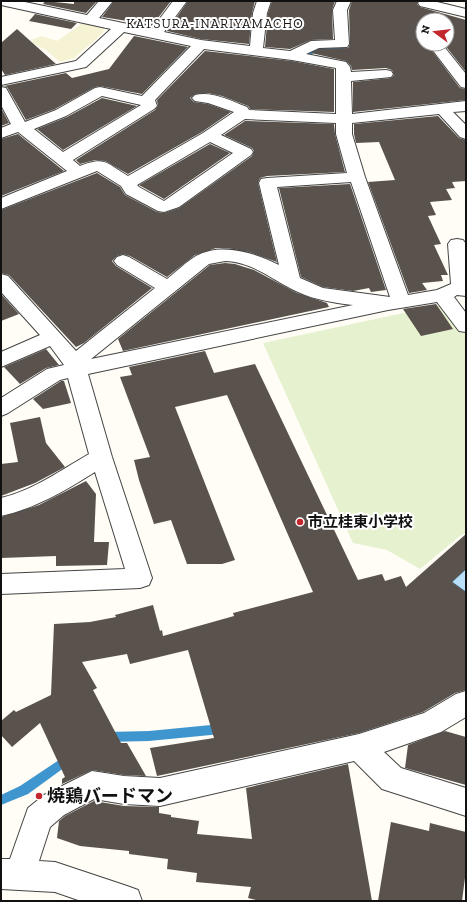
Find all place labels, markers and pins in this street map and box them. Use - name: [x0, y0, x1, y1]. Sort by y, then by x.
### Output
- place label: 市立桂東小学校: [308, 513, 413, 531]
- marker: 市立桂東小学校: [295, 517, 305, 527]
- place label: 焼鶏バードマン: [47, 785, 173, 807]
- marker: 焼鶏バードマン: [34, 791, 44, 801]

